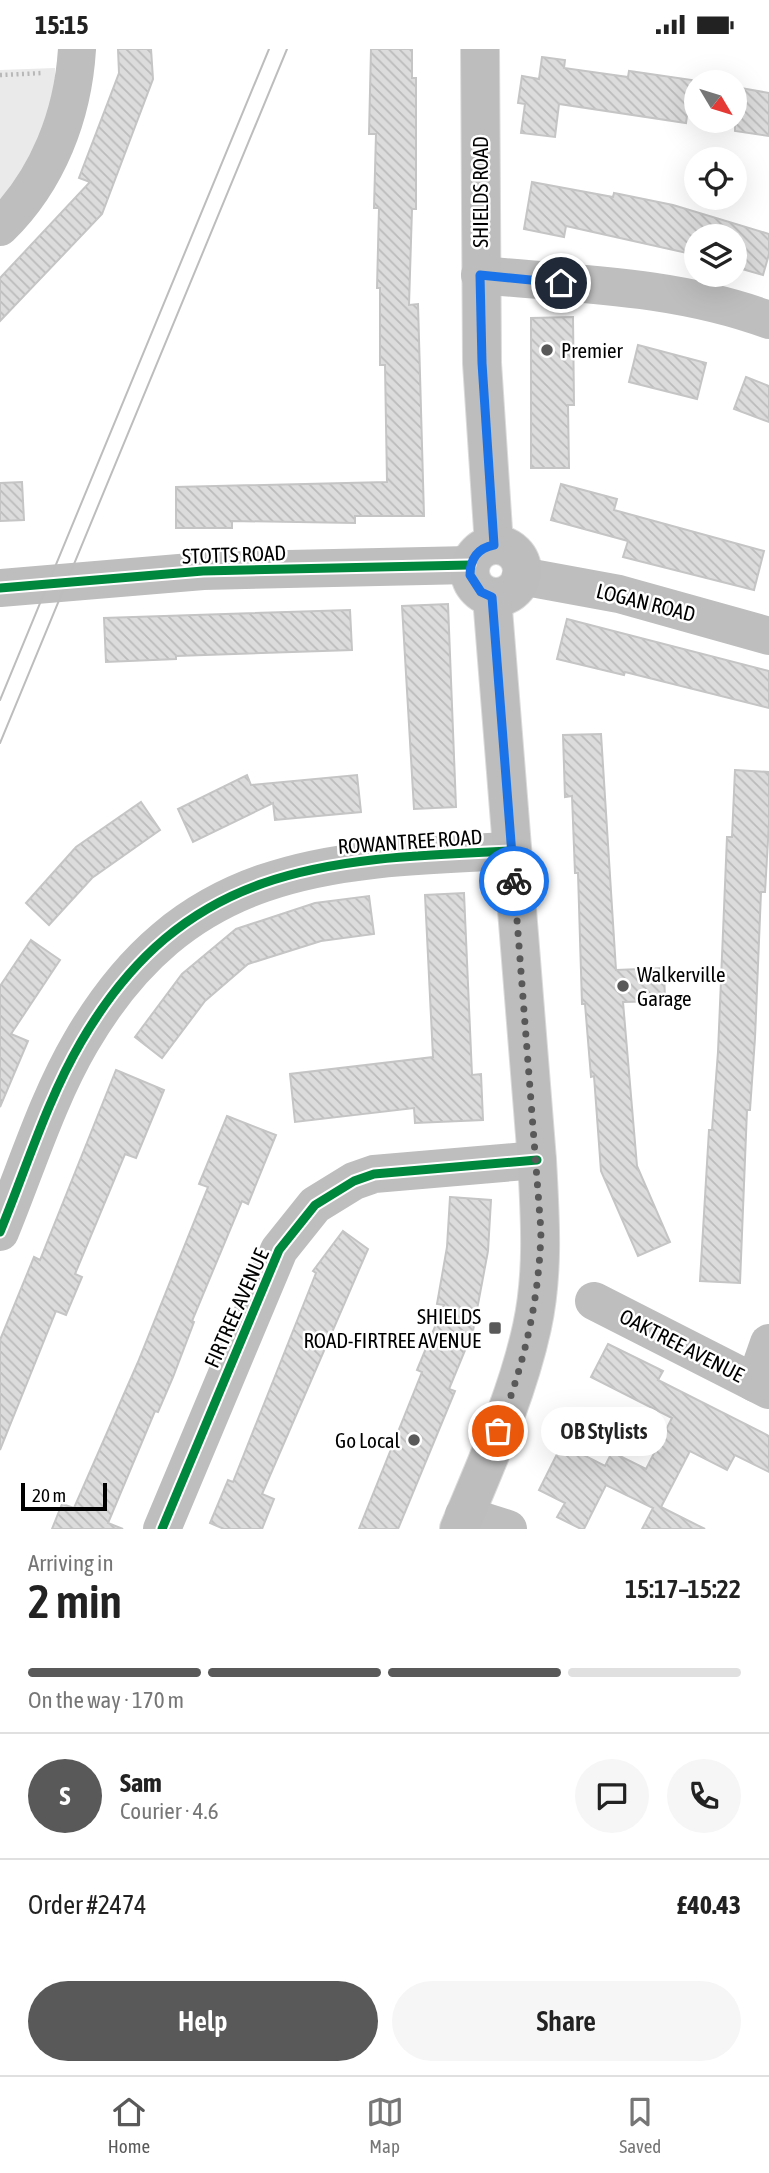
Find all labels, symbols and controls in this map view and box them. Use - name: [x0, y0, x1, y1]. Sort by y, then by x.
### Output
- text: 15:15: [35, 10, 89, 40]
- north arrow: [684, 70, 747, 133]
- map controls: [684, 70, 747, 287]
- street label: SHIELDS ROAD: [468, 136, 492, 248]
- button: locate: [684, 147, 747, 210]
- button: layers: [684, 224, 747, 287]
- pin: [531, 253, 591, 313]
- icon: home: [542, 264, 580, 302]
- place label: Premier: [561, 338, 624, 362]
- marker: Premier: [539, 342, 555, 358]
- street label: STOTTS ROAD: [182, 540, 286, 568]
- street label: LOGAN ROAD: [594, 578, 698, 626]
- street label: ROWANTREE ROAD: [337, 824, 483, 858]
- courier: [479, 846, 549, 916]
- icon: bike: [495, 862, 533, 900]
- place label: Walkerville Garage: [637, 962, 725, 1010]
- marker: Walkerville Garage: [615, 978, 631, 994]
- street label: FIRTREE AVENUE: [199, 1245, 273, 1371]
- street label: OAKTREE AVENUE: [616, 1303, 748, 1387]
- place label: SHIELDS ROAD-FIRTREE AVENUE: [304, 1304, 481, 1352]
- marker: SHIELDS ROAD-FIRTREE AVENUE: [487, 1320, 503, 1336]
- pin: [468, 1401, 528, 1461]
- callout: OB Stylists: [540, 1407, 666, 1455]
- icon: bag: [479, 1412, 517, 1450]
- text: OB Stylists: [560, 1418, 648, 1444]
- place label: Go Local: [335, 1428, 400, 1452]
- marker: Go Local: [406, 1432, 422, 1448]
- scale bar: [21, 1480, 107, 1512]
- text: 20 m: [32, 1484, 66, 1506]
- text: Arriving in: [28, 1550, 114, 1576]
- text: 15:17–15:22: [625, 1574, 741, 1604]
- text: 2 min: [28, 1575, 122, 1628]
- text: On the way · 170 m: [28, 1687, 184, 1713]
- button: chat: [575, 1759, 649, 1833]
- button: phone: [667, 1759, 741, 1833]
- text: Sam: [120, 1768, 162, 1798]
- text: S: [60, 1781, 70, 1811]
- text: Courier · 4.6: [120, 1798, 219, 1824]
- text: Order #2474: [28, 1890, 147, 1920]
- text: £40.43: [677, 1890, 741, 1920]
- button: Help: [28, 1981, 378, 2061]
- button: Share: [392, 1981, 741, 2061]
- tab: Home: [108, 2093, 150, 2157]
- tab: Map: [366, 2093, 404, 2157]
- tab: Saved: [619, 2093, 661, 2157]

